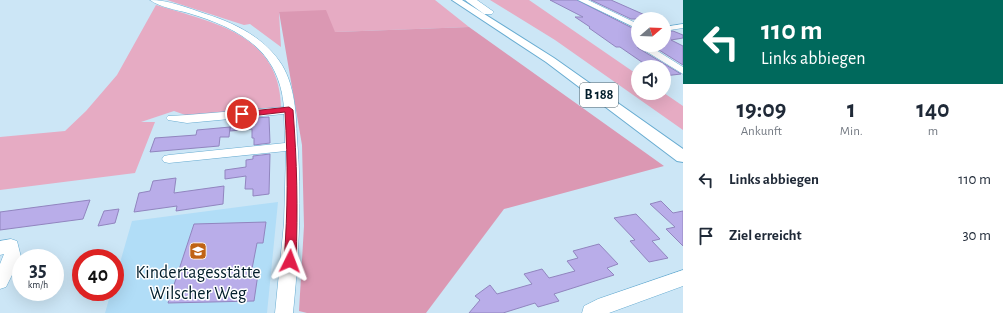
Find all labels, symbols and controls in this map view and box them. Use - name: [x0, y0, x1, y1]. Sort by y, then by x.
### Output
- north arrow: [631, 12, 671, 52]
- map controls: [631, 12, 671, 100]
- icon: left: [695, 16, 747, 68]
- text: 110 m: [761, 17, 823, 45]
- text: Links abbiegen: [761, 50, 866, 68]
- button: sound: [631, 60, 671, 100]
- road number: B 188: [580, 83, 618, 107]
- pin: [225, 97, 259, 131]
- text: 19:09: [736, 98, 786, 122]
- text: 1: [847, 98, 856, 122]
- text: 140: [916, 98, 950, 122]
- icon: arrive: [231, 103, 253, 125]
- text: Ankunft: [741, 125, 782, 138]
- text: Min.: [840, 125, 863, 138]
- text: m: [928, 125, 938, 138]
- icon: left: [695, 169, 717, 191]
- text: Links abbiegen: [729, 172, 819, 187]
- text: 110 m: [958, 172, 991, 187]
- icon: arrive: [695, 225, 717, 247]
- text: Ziel erreicht: [729, 228, 802, 243]
- text: 30 m: [962, 228, 991, 243]
- position arrow: [269, 240, 311, 282]
- school or university icon: Kindertagesstätte Wilscher Weg: [188, 241, 208, 261]
- speed limit sign: 40: [72, 249, 124, 301]
- text: 35: [29, 260, 47, 280]
- place label: Kindertagesstätte Wilscher Weg: [136, 264, 260, 303]
- text: km/h: [28, 280, 48, 290]

